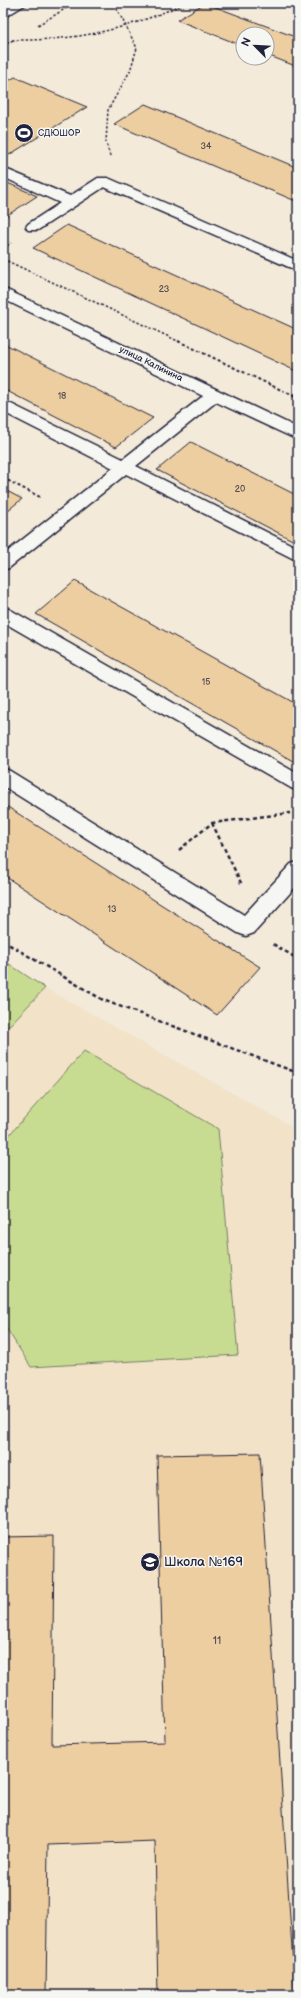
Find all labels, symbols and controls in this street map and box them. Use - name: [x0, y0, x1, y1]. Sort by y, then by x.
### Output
- north arrow: [235, 26, 275, 66]
- text: N: [239, 36, 254, 49]
- sports icon: СДЮШОР: [13, 122, 35, 144]
- place label: СДЮШОР: [38, 128, 80, 139]
- house number: 34: [200, 141, 212, 152]
- house number: 23: [159, 284, 170, 295]
- street label: улица Калинина: [118, 344, 185, 384]
- house number: 18: [58, 391, 66, 402]
- house number: 20: [235, 484, 245, 495]
- house number: 15: [202, 677, 210, 688]
- house number: 13: [107, 904, 117, 915]
- school or university icon: Школа №169: [139, 1551, 161, 1573]
- place label: Школа №169: [164, 1554, 243, 1570]
- house number: 11: [213, 1634, 221, 1647]

